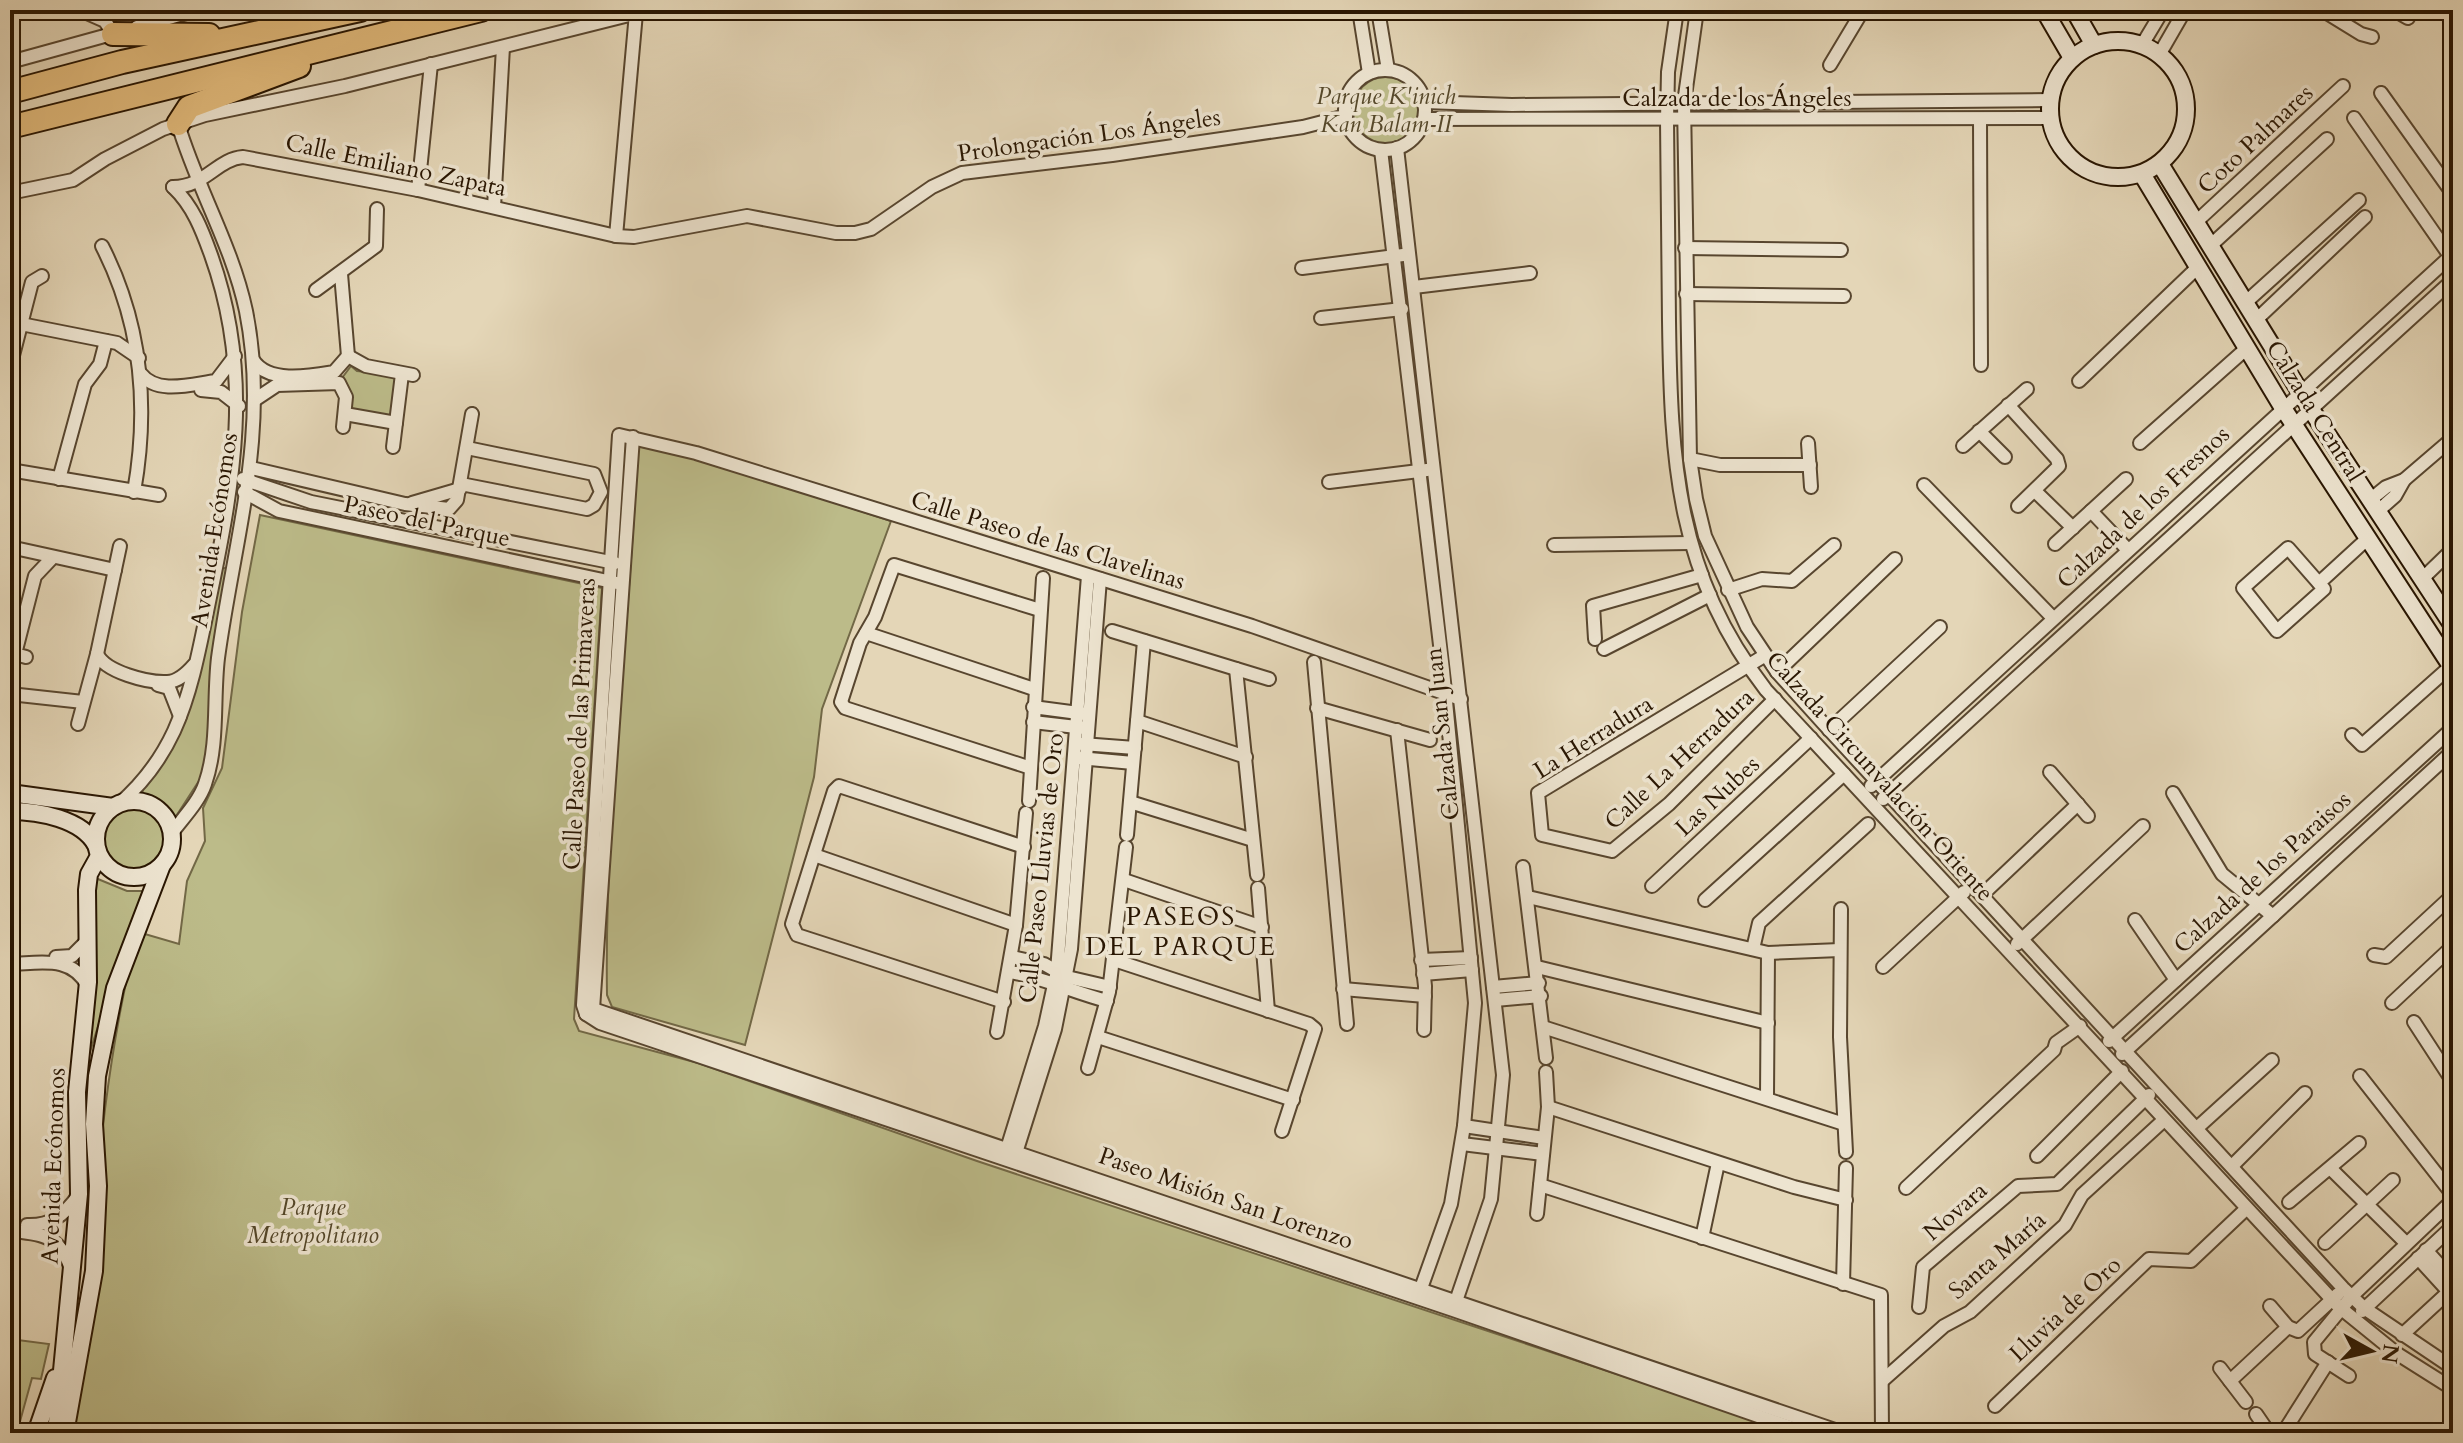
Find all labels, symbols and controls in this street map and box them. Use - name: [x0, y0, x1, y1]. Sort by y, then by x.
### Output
- street label: Coto Palmares: [2190, 77, 2320, 202]
- park label: Parque K'inich Kan Balam II: [1316, 80, 1456, 141]
- street label: Calzada de los Ángeles: [1622, 82, 1852, 115]
- street label: Prolongación Los Ángeles: [955, 101, 1223, 170]
- street label: Calle Emiliano Zapata: [282, 126, 510, 205]
- street label: Calzada Central: [2258, 334, 2371, 488]
- street label: Calzada de los Fresnos: [2050, 419, 2237, 596]
- street label: Avenida Ecónomos: [183, 430, 246, 630]
- street label: Calle Paseo de las Clavelinas: [907, 483, 1189, 598]
- street label: Paseo del Parque: [341, 488, 513, 555]
- street label: Calle Paseo de las Primaveras: [555, 577, 604, 871]
- street label: Calzada Circunvalación Oriente: [1758, 644, 2001, 909]
- street label: Calzada San Juan: [1417, 646, 1468, 822]
- street label: Calle La Herradura: [1597, 681, 1762, 837]
- street label: La Herradura: [1527, 687, 1660, 787]
- street label: Calle Paseo Lluvias de Oro: [1011, 731, 1072, 1005]
- street label: Las Nubes: [1668, 749, 1767, 844]
- street label: Calzada de los Paraisos: [2166, 784, 2358, 961]
- district label: PASEOS DEL PARQUE: [1085, 899, 1277, 964]
- street label: Avenida Ecónomos: [34, 1067, 73, 1265]
- street label: Paseo Misión San Lorenzo: [1094, 1139, 1357, 1258]
- street label: Novara: [1916, 1174, 1995, 1248]
- park label: Parque Metropolitano: [247, 1191, 379, 1252]
- street label: Santa María: [1941, 1203, 2054, 1307]
- street label: Lluvia de Oro: [2002, 1249, 2129, 1370]
- north arrow: [2331, 1311, 2411, 1391]
- text: N: [2374, 1342, 2406, 1365]

